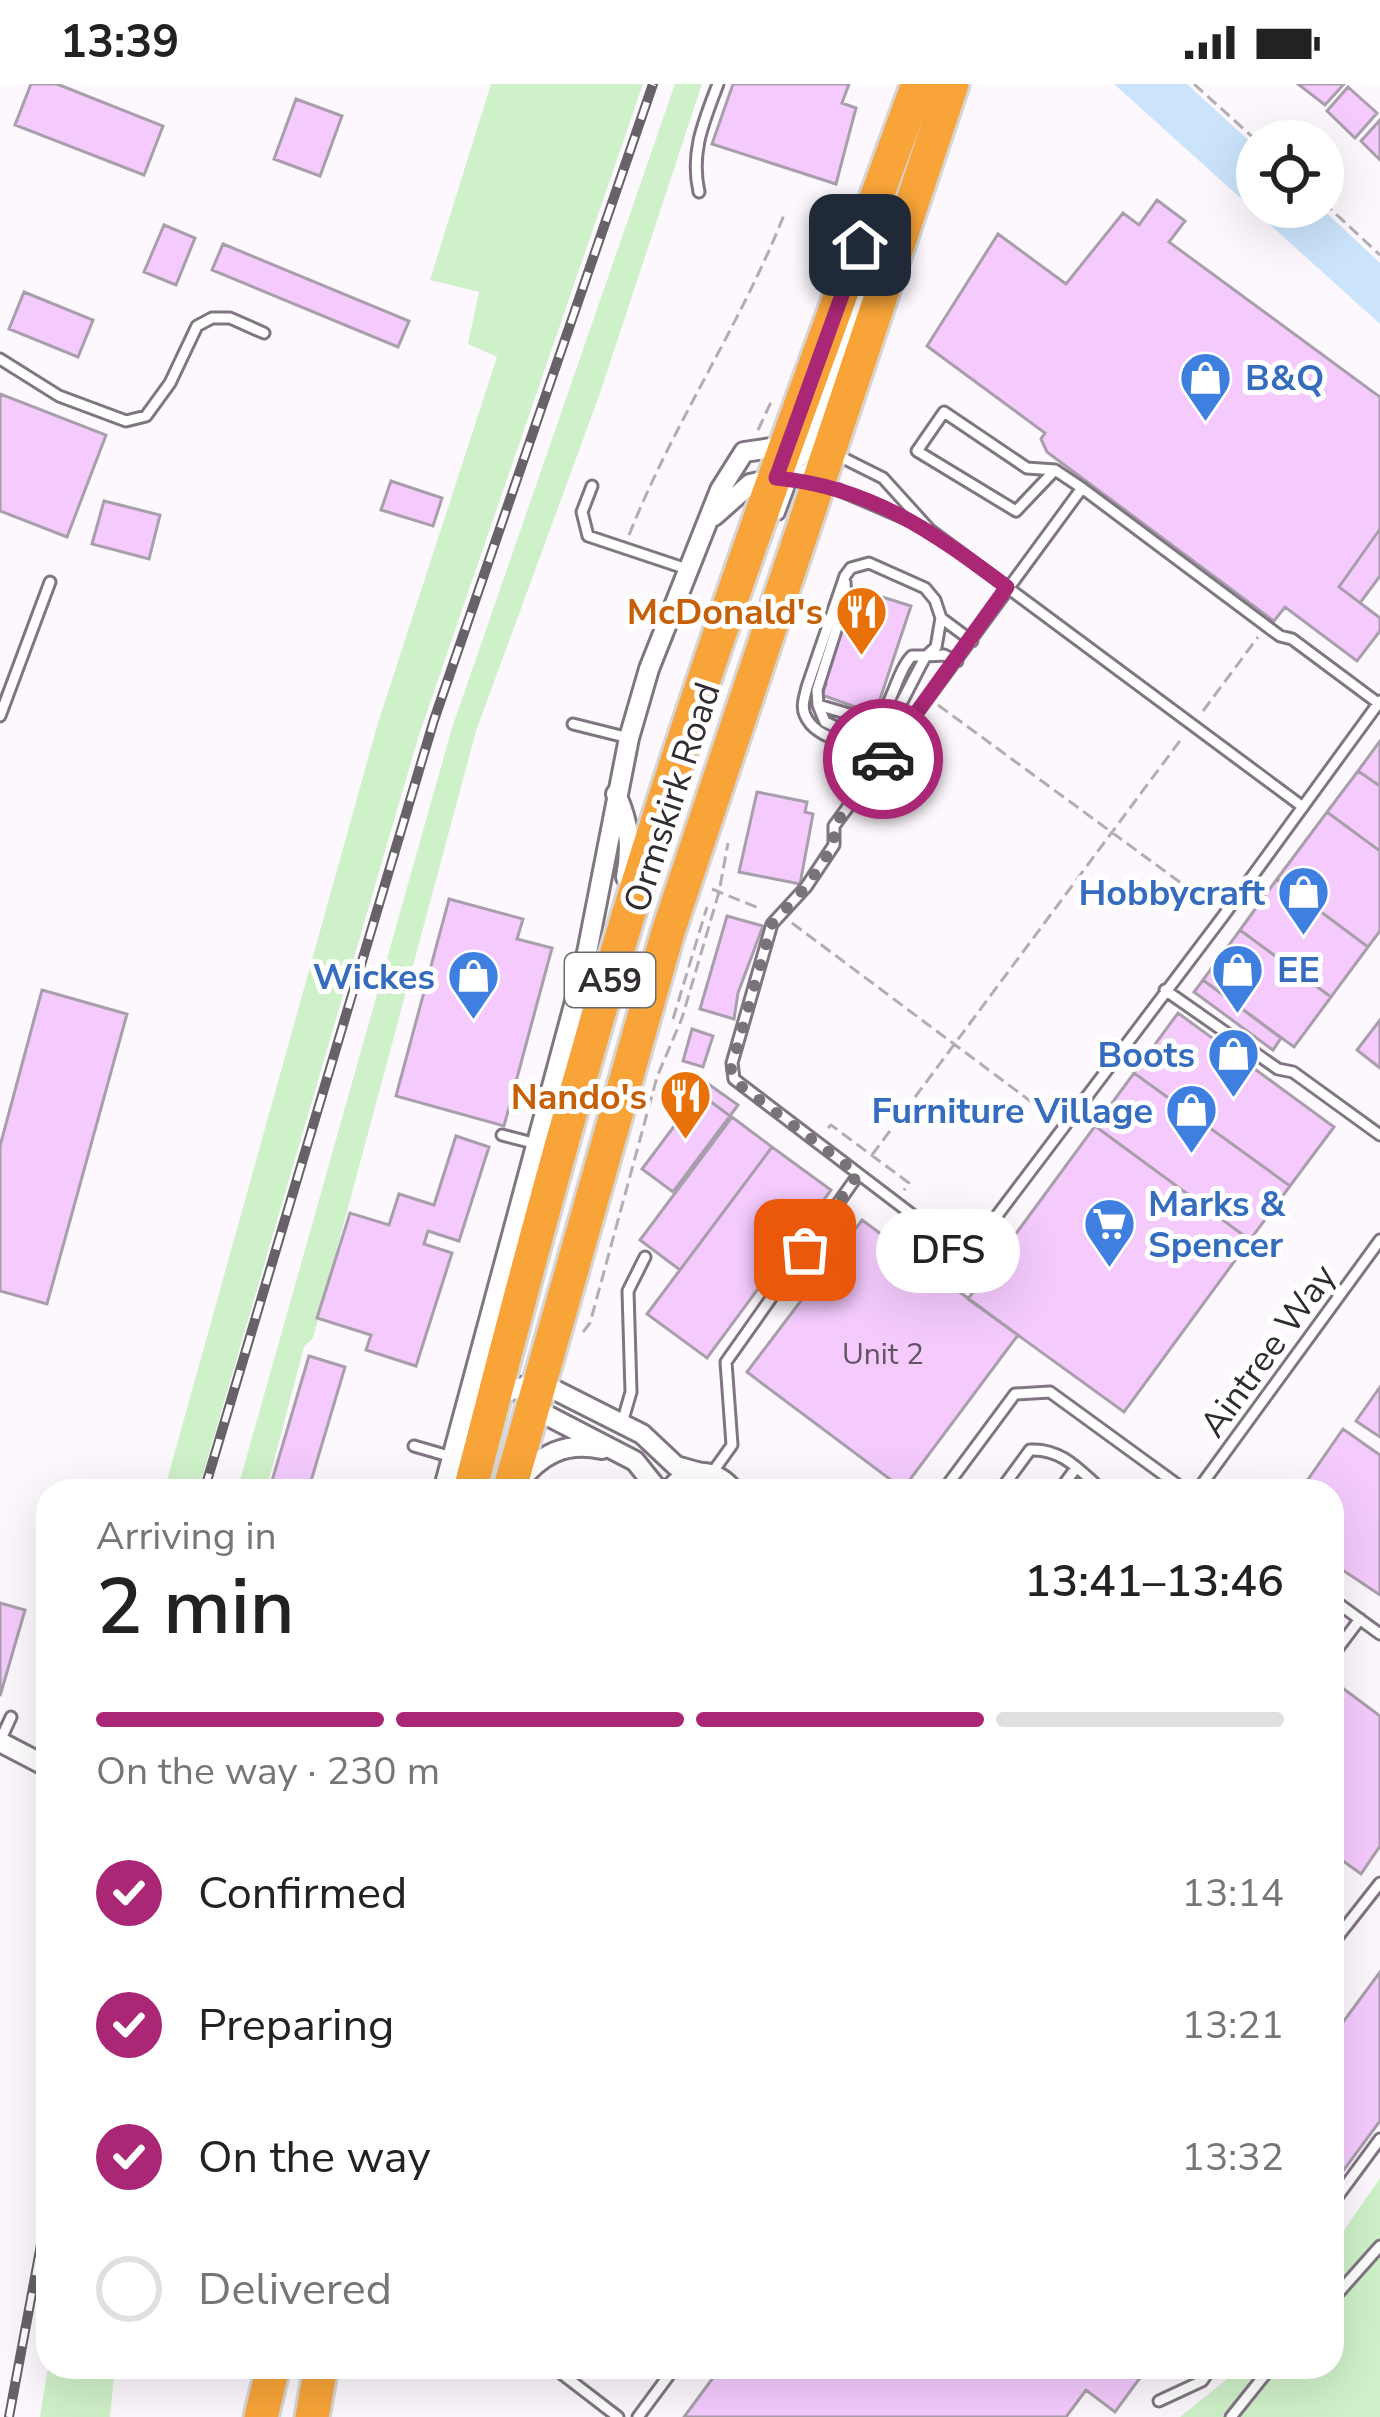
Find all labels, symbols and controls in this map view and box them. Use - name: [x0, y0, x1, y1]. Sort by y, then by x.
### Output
- text: 13:39: [60, 12, 179, 73]
- map controls: [1236, 120, 1344, 228]
- button: locate: [1236, 120, 1344, 228]
- pin: [809, 194, 911, 296]
- icon: home: [827, 212, 893, 278]
- shop icon: B&Q: [1178, 349, 1234, 423]
- place label: B&Q: [1245, 354, 1324, 403]
- restaurant icon: McDonald's: [834, 583, 890, 657]
- place label: McDonald's: [627, 588, 823, 637]
- street label: Ormskirk Road: [612, 676, 733, 919]
- courier: [823, 699, 943, 819]
- icon: car: [850, 726, 916, 792]
- shop icon: Hobbycraft: [1276, 864, 1332, 938]
- place label: Hobbycraft: [1078, 869, 1265, 918]
- shop icon: EE: [1210, 941, 1266, 1015]
- place label: EE: [1277, 946, 1320, 995]
- shop icon: Wickes: [446, 948, 502, 1022]
- place label: Wickes: [313, 953, 435, 1002]
- road number: A59: [565, 953, 655, 1007]
- shop icon: Boots: [1206, 1026, 1262, 1100]
- place label: Boots: [1098, 1031, 1195, 1080]
- restaurant icon: Nando's: [658, 1068, 714, 1142]
- place label: Nando's: [511, 1073, 647, 1122]
- shop icon: Furniture Village: [1164, 1082, 1220, 1156]
- place label: Furniture Village: [872, 1087, 1153, 1136]
- place label: Marks & Spencer: [1148, 1180, 1286, 1270]
- supermarket icon: Marks & Spencer: [1081, 1196, 1137, 1270]
- pin: [754, 1199, 856, 1301]
- callout: DFS: [877, 1208, 1021, 1292]
- icon: bag: [772, 1217, 838, 1283]
- text: DFS: [911, 1224, 985, 1277]
- street label: Aintree Way: [1189, 1254, 1348, 1447]
- house number: Unit 2: [842, 1334, 924, 1375]
- text: Arriving in: [96, 1510, 277, 1563]
- text: 13:41–13:46: [1024, 1551, 1284, 1612]
- text: 2 min: [96, 1554, 295, 1661]
- text: On the way · 230 m: [96, 1745, 440, 1798]
- icon: check: [96, 1860, 162, 1926]
- text: Confirmed: [198, 1863, 407, 1924]
- text: 13:14: [1182, 1867, 1284, 1920]
- icon: check: [96, 1992, 162, 2058]
- text: Preparing: [198, 1995, 394, 2056]
- text: 13:21: [1182, 1999, 1284, 2052]
- icon: check: [96, 2124, 162, 2190]
- text: On the way: [198, 2127, 431, 2188]
- text: 13:32: [1182, 2131, 1284, 2184]
- text: Delivered: [198, 2259, 392, 2320]

